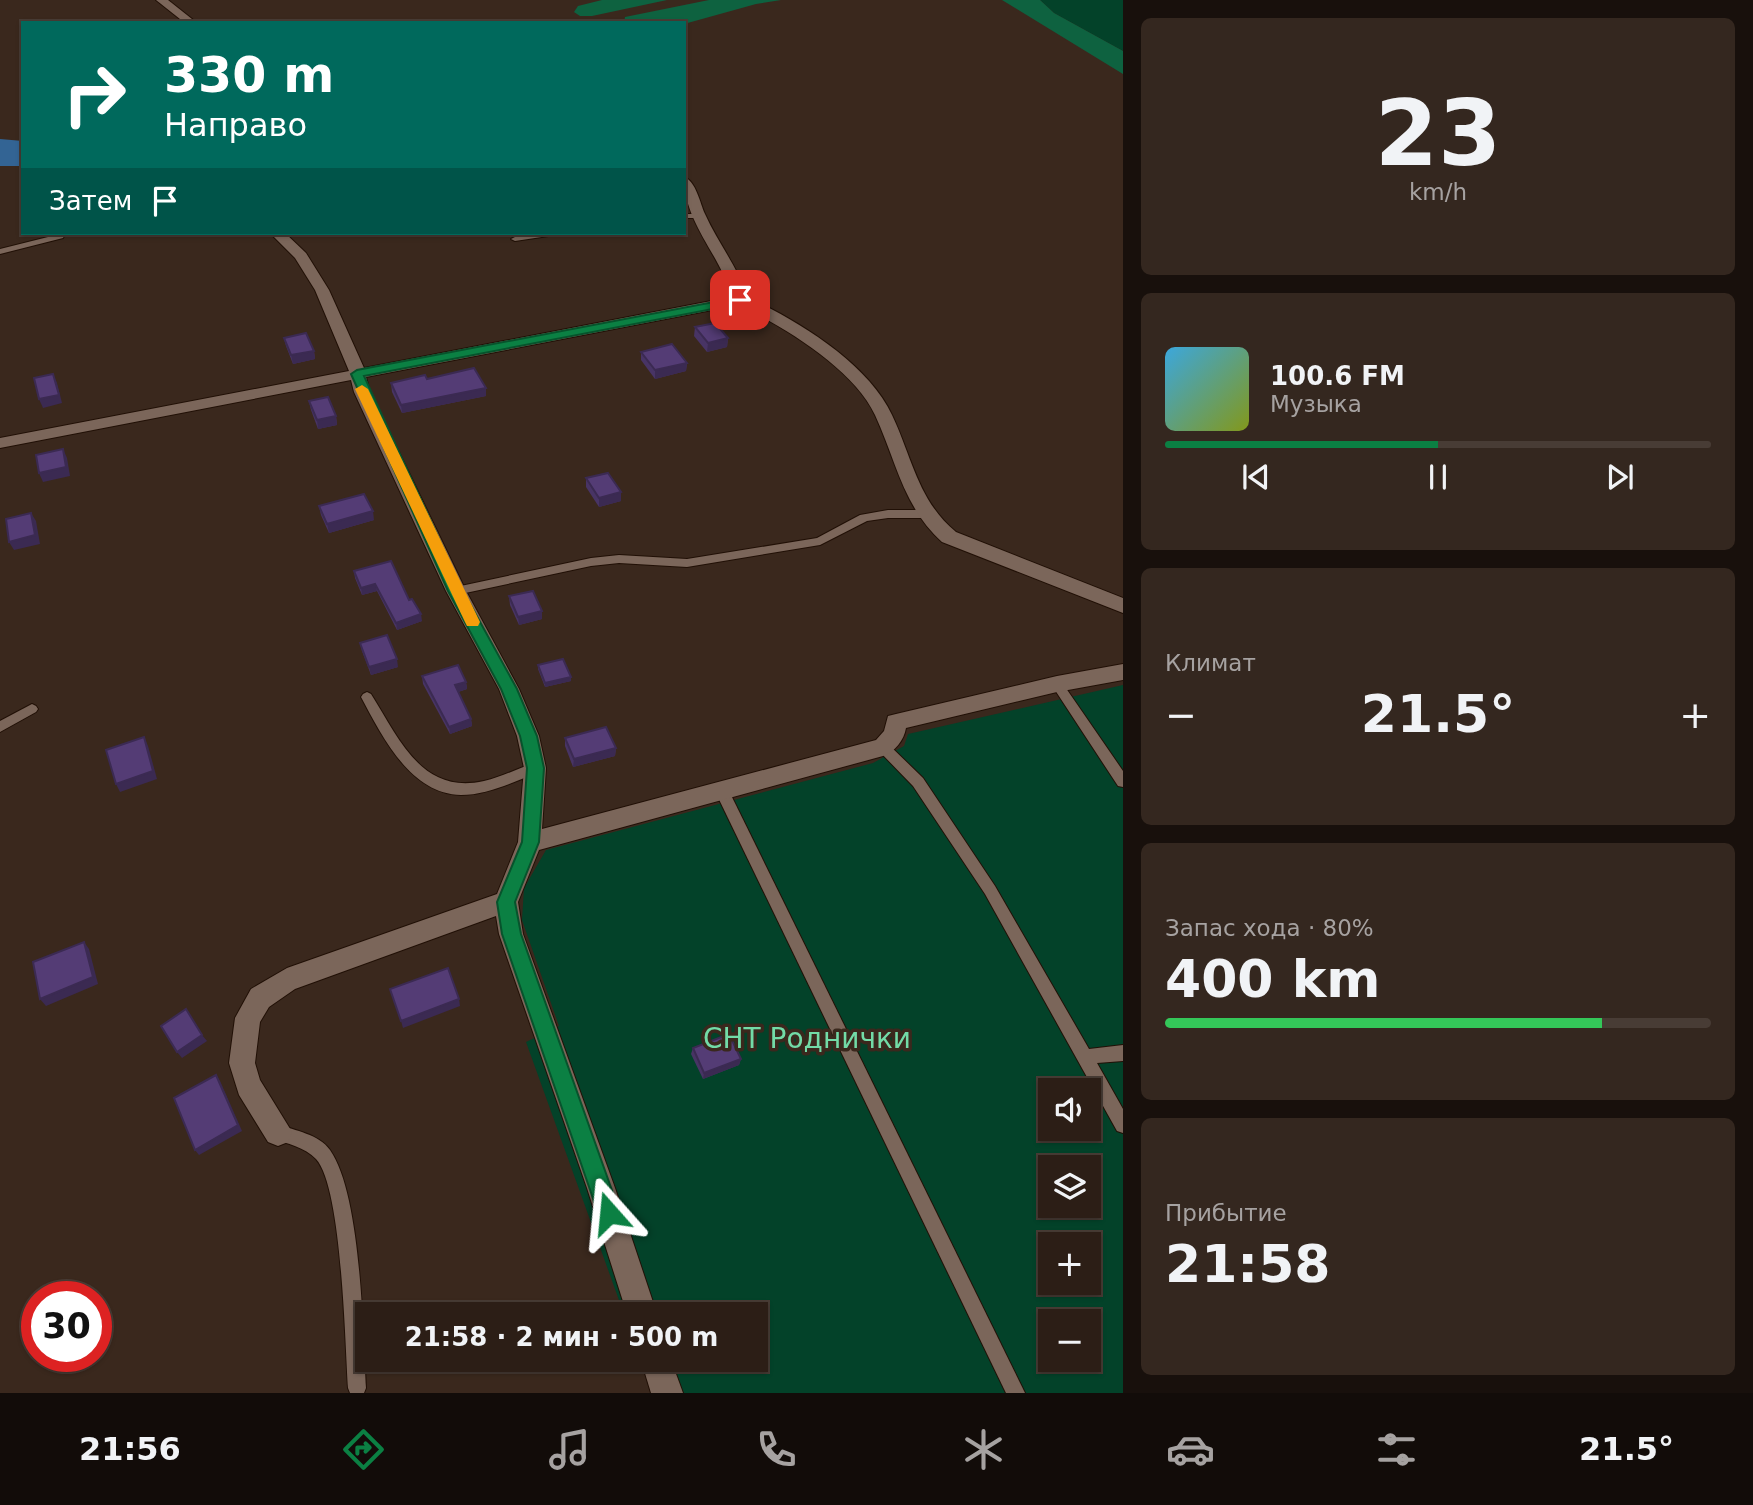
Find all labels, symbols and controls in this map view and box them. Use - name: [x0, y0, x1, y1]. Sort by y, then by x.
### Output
- text: 330 m: [164, 47, 334, 104]
- icon: right: [49, 49, 140, 140]
- text: 23: [1375, 81, 1501, 186]
- text: Направо: [164, 106, 307, 144]
- text: km/h: [1409, 179, 1467, 205]
- icon: arrive: [146, 182, 184, 220]
- text: Затем: [49, 186, 132, 216]
- pin: [710, 270, 770, 330]
- icon: arrive: [721, 281, 759, 319]
- text: 100.6 FM: [1270, 361, 1405, 391]
- text: Музыка: [1270, 391, 1362, 417]
- icon: previous: [1237, 458, 1275, 496]
- icon: pause: [1419, 458, 1457, 496]
- icon: next: [1601, 458, 1639, 496]
- text: Климат: [1165, 650, 1256, 676]
- text: 21.5°: [1361, 684, 1515, 744]
- text: −: [1165, 693, 1197, 737]
- text: +: [1679, 693, 1711, 737]
- text: Запас хода · 80%: [1165, 915, 1374, 941]
- text: 400 km: [1165, 949, 1380, 1009]
- park label: СНТ Роднички: [703, 1022, 911, 1055]
- map controls: [1038, 1078, 1101, 1372]
- button: sound: [1038, 1078, 1101, 1141]
- button: layers: [1038, 1155, 1101, 1218]
- position arrow: [572, 1176, 646, 1250]
- text: Прибытие: [1165, 1200, 1287, 1226]
- button: +: [1038, 1232, 1101, 1295]
- text: 21:58: [1165, 1234, 1331, 1294]
- speed limit sign: 30: [21, 1281, 112, 1372]
- button: −: [1038, 1309, 1101, 1372]
- text: 21:58 · 2 мин · 500 m: [405, 1322, 718, 1352]
- icon: directions: [339, 1425, 388, 1474]
- icon: music: [545, 1425, 594, 1474]
- icon: phone: [752, 1425, 801, 1474]
- icon: climate: [959, 1425, 1008, 1474]
- icon: car: [1166, 1425, 1215, 1474]
- icon: filters: [1372, 1425, 1421, 1474]
- text: 21:56: [79, 1430, 181, 1468]
- text: 21.5°: [1579, 1430, 1674, 1468]

